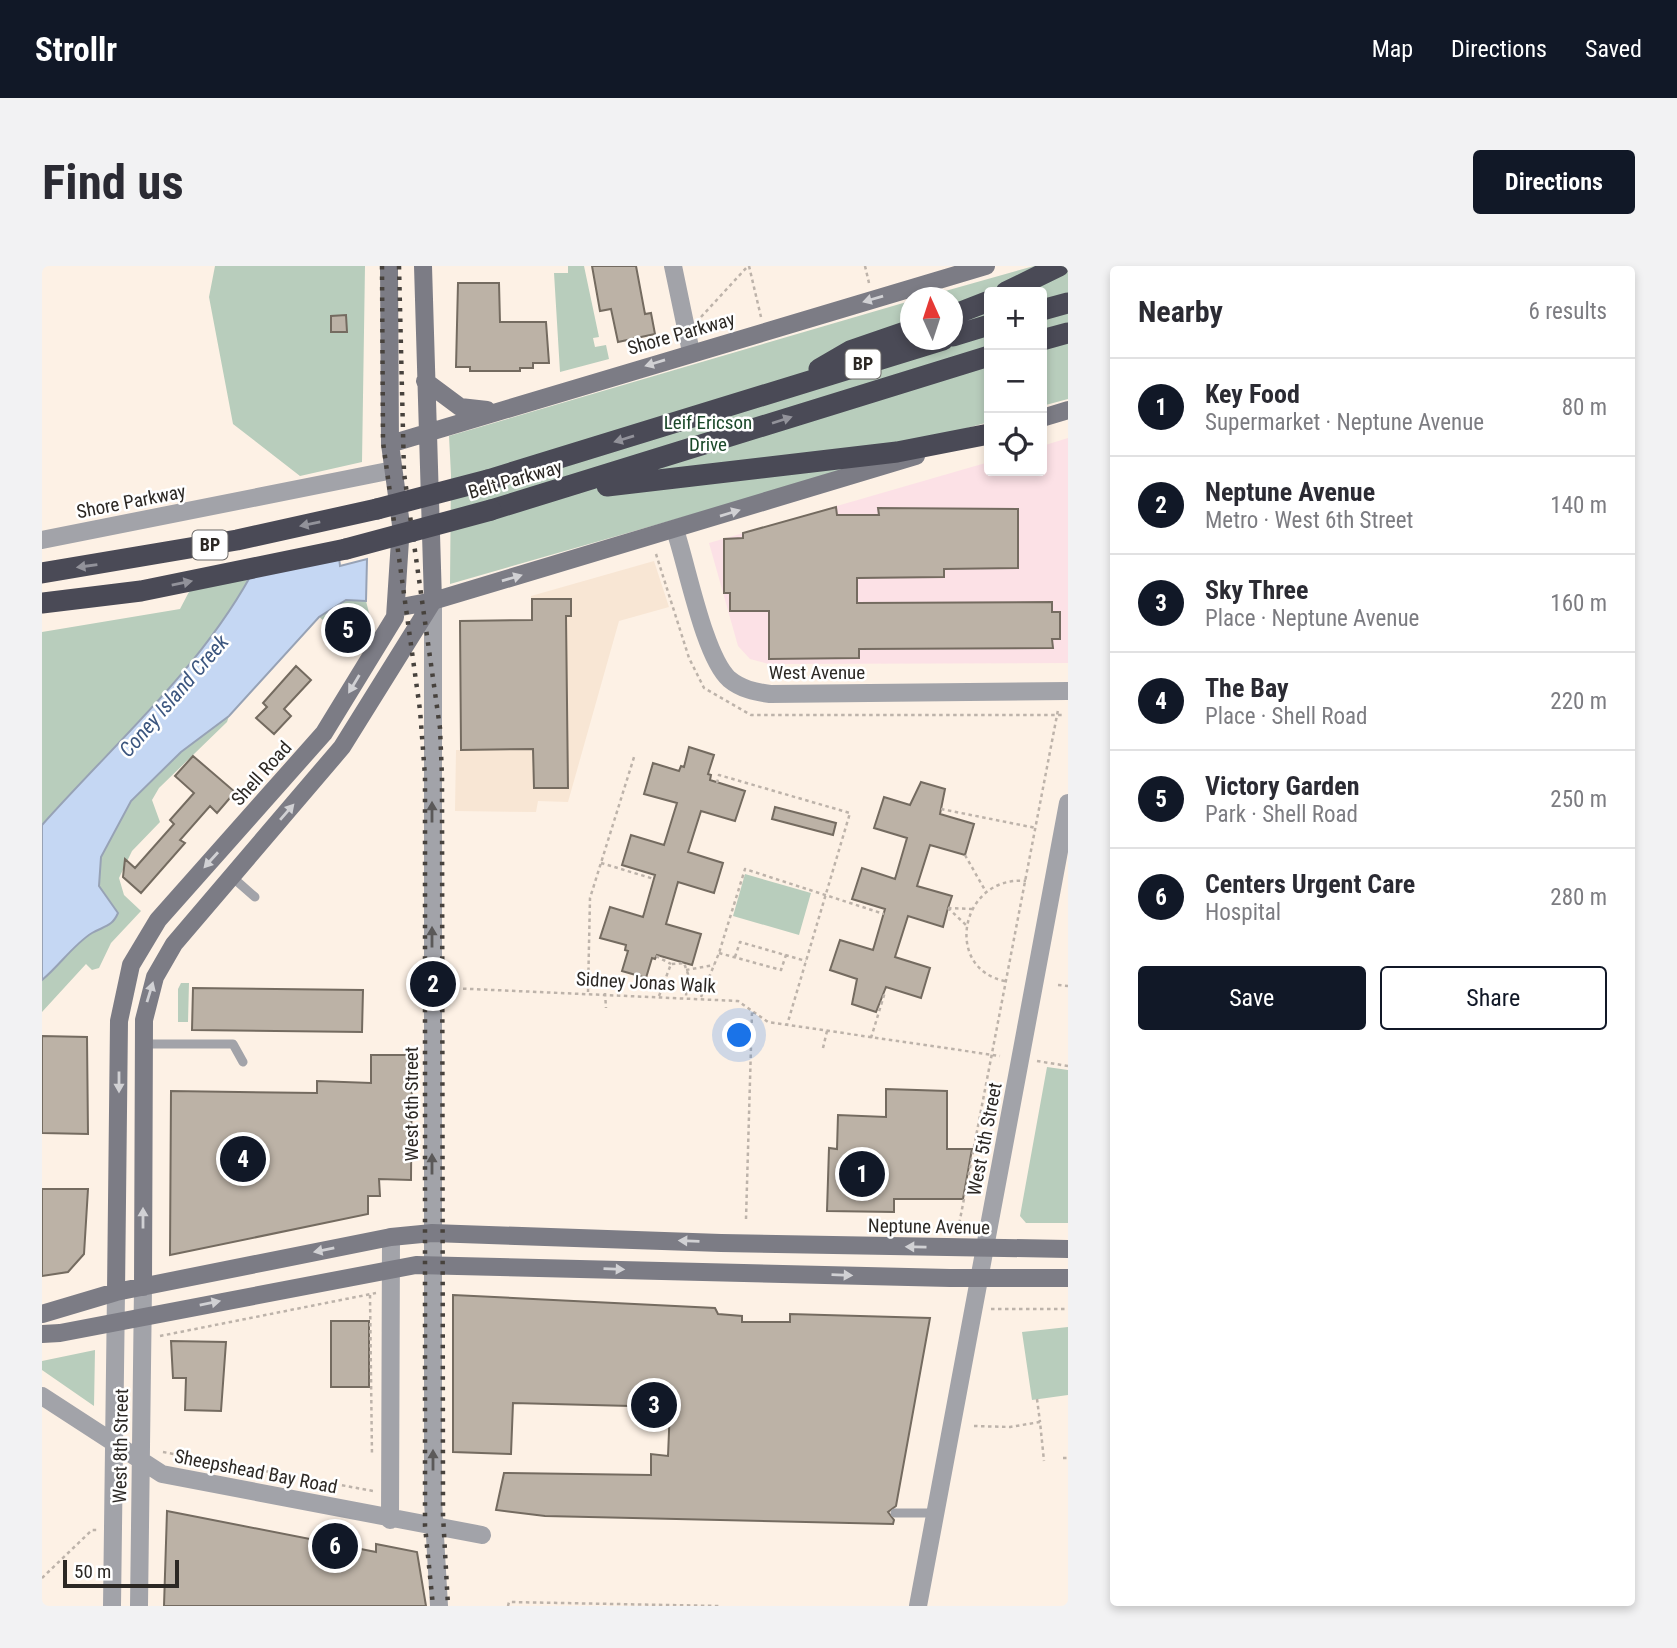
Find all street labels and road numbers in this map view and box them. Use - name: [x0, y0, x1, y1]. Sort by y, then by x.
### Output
- street label: Shore Parkway: [625, 307, 738, 360]
- road number: BP: [846, 350, 880, 379]
- street label: Belt Parkway: [465, 455, 565, 504]
- street label: Shore Parkway: [75, 480, 188, 523]
- road number: BP: [192, 530, 228, 559]
- street label: West Avenue: [769, 661, 865, 684]
- street label: Shell Road: [226, 736, 296, 810]
- street label: Sidney Jonas Walk: [575, 967, 717, 998]
- street label: West 6th Street: [400, 1047, 423, 1161]
- street label: West 5th Street: [962, 1081, 1007, 1198]
- street label: Neptune Avenue: [868, 1214, 990, 1239]
- street label: West 8th Street: [108, 1388, 133, 1504]
- street label: Sheepshead Bay Road: [172, 1444, 339, 1499]

